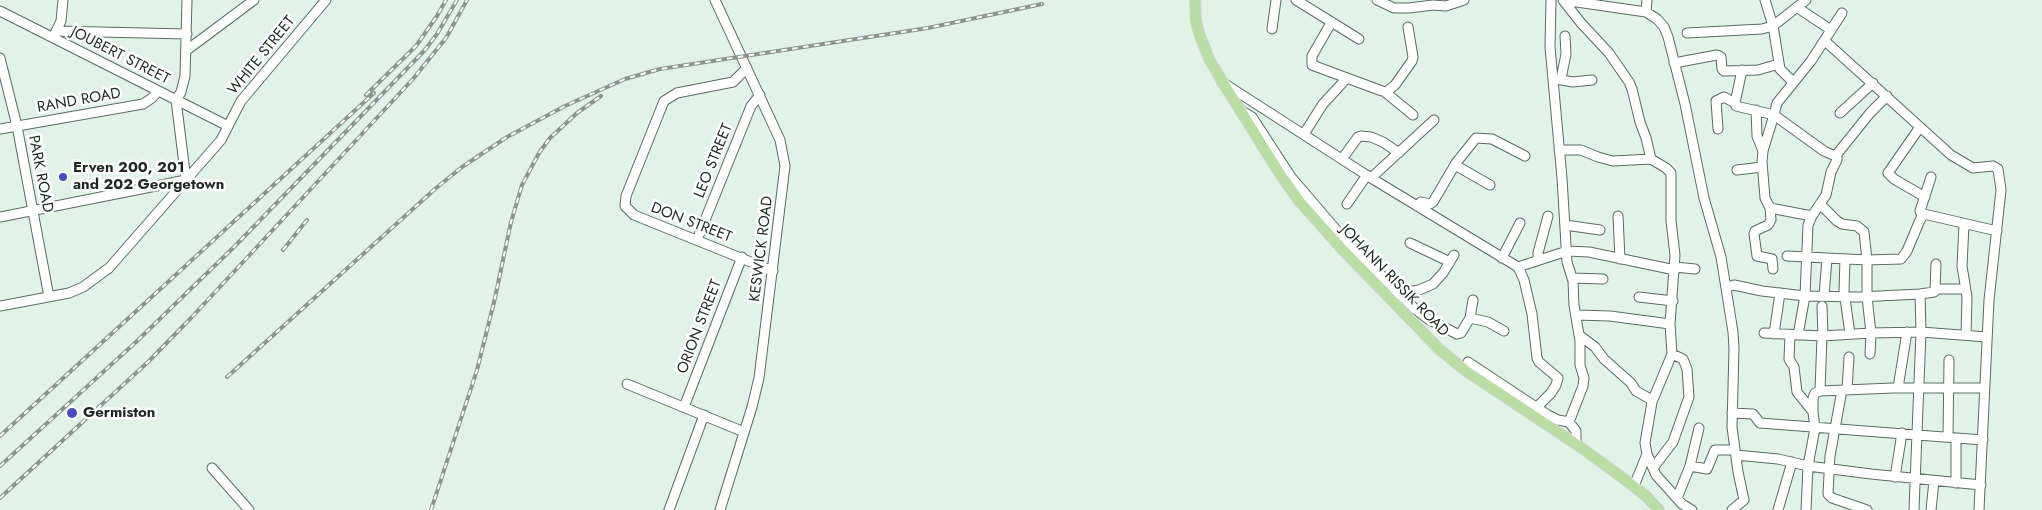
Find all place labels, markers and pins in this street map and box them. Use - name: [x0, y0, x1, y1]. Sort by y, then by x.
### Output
- place label: Erven 200, 201 and 202 Georgetown: [73, 159, 224, 194]
- marker: Erven 200, 201 and 202 Georgetown: [57, 171, 69, 183]
- place label: Germiston: [83, 404, 155, 422]
- marker: Germiston: [65, 406, 79, 420]

